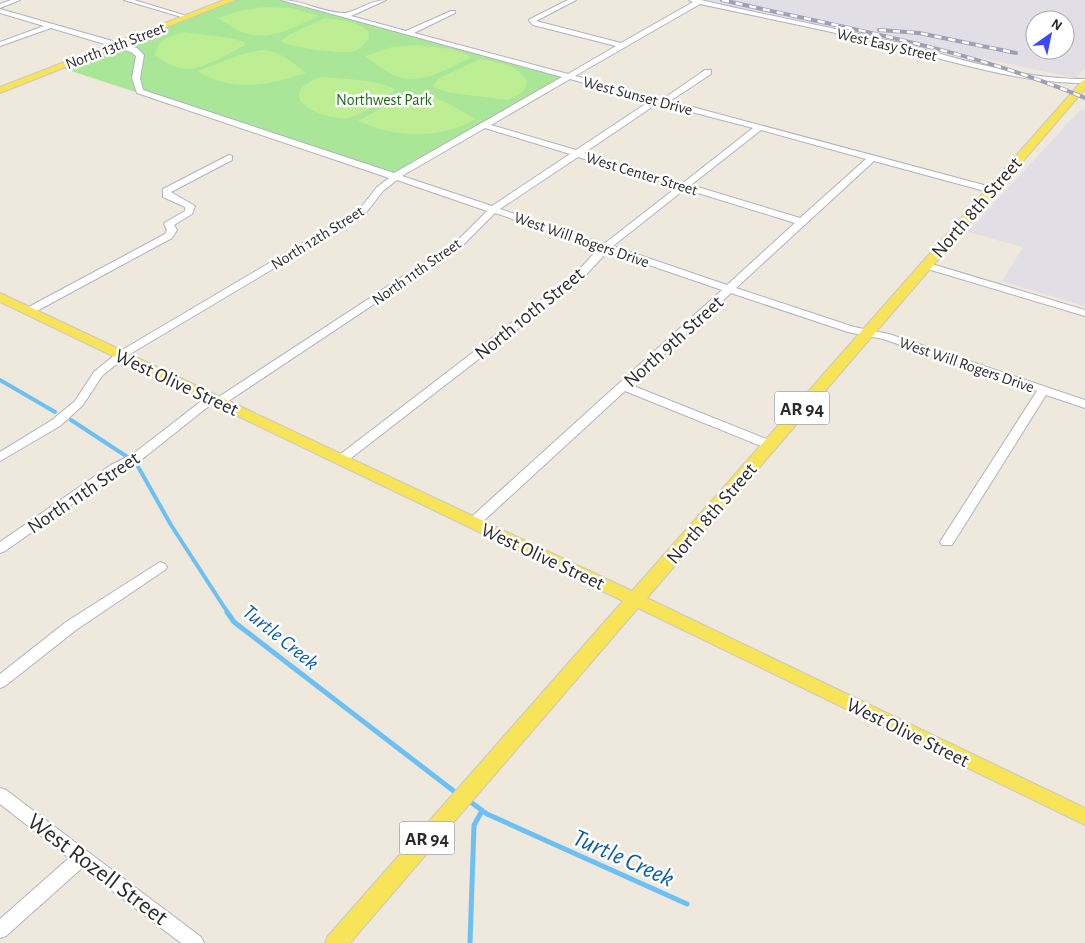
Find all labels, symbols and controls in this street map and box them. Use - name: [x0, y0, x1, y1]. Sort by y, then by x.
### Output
- north arrow: [1025, 10, 1075, 60]
- text: N: [1049, 16, 1064, 33]
- street label: North 13th Street: [63, 20, 167, 72]
- street label: West Easy Street: [835, 26, 938, 65]
- street label: West Sunset Drive: [581, 74, 694, 118]
- park label: Northwest Park: [336, 92, 433, 108]
- street label: West Center Street: [584, 149, 700, 199]
- street label: North 8th Street: [928, 153, 1026, 262]
- street label: North 12th Street: [268, 203, 367, 273]
- street label: West Will Rogers Drive: [512, 209, 651, 271]
- street label: North 11th Street: [369, 235, 464, 308]
- street label: North 10th Street: [471, 263, 588, 364]
- street label: North 9th Street: [620, 292, 728, 391]
- street label: West Will Rogers Drive: [897, 334, 1036, 396]
- street label: West Olive Street: [112, 346, 242, 420]
- road number: AR 94: [774, 392, 830, 424]
- street label: North 11th Street: [24, 448, 144, 538]
- street label: North 8th Street: [663, 459, 761, 568]
- street label: West Olive Street: [478, 520, 608, 594]
- water label: Turtle Creek: [239, 601, 323, 674]
- street label: West Olive Street: [843, 695, 973, 771]
- street label: West Rozell Street: [23, 809, 172, 930]
- road number: AR 94: [400, 821, 454, 854]
- water label: Turtle Creek: [569, 825, 678, 892]

